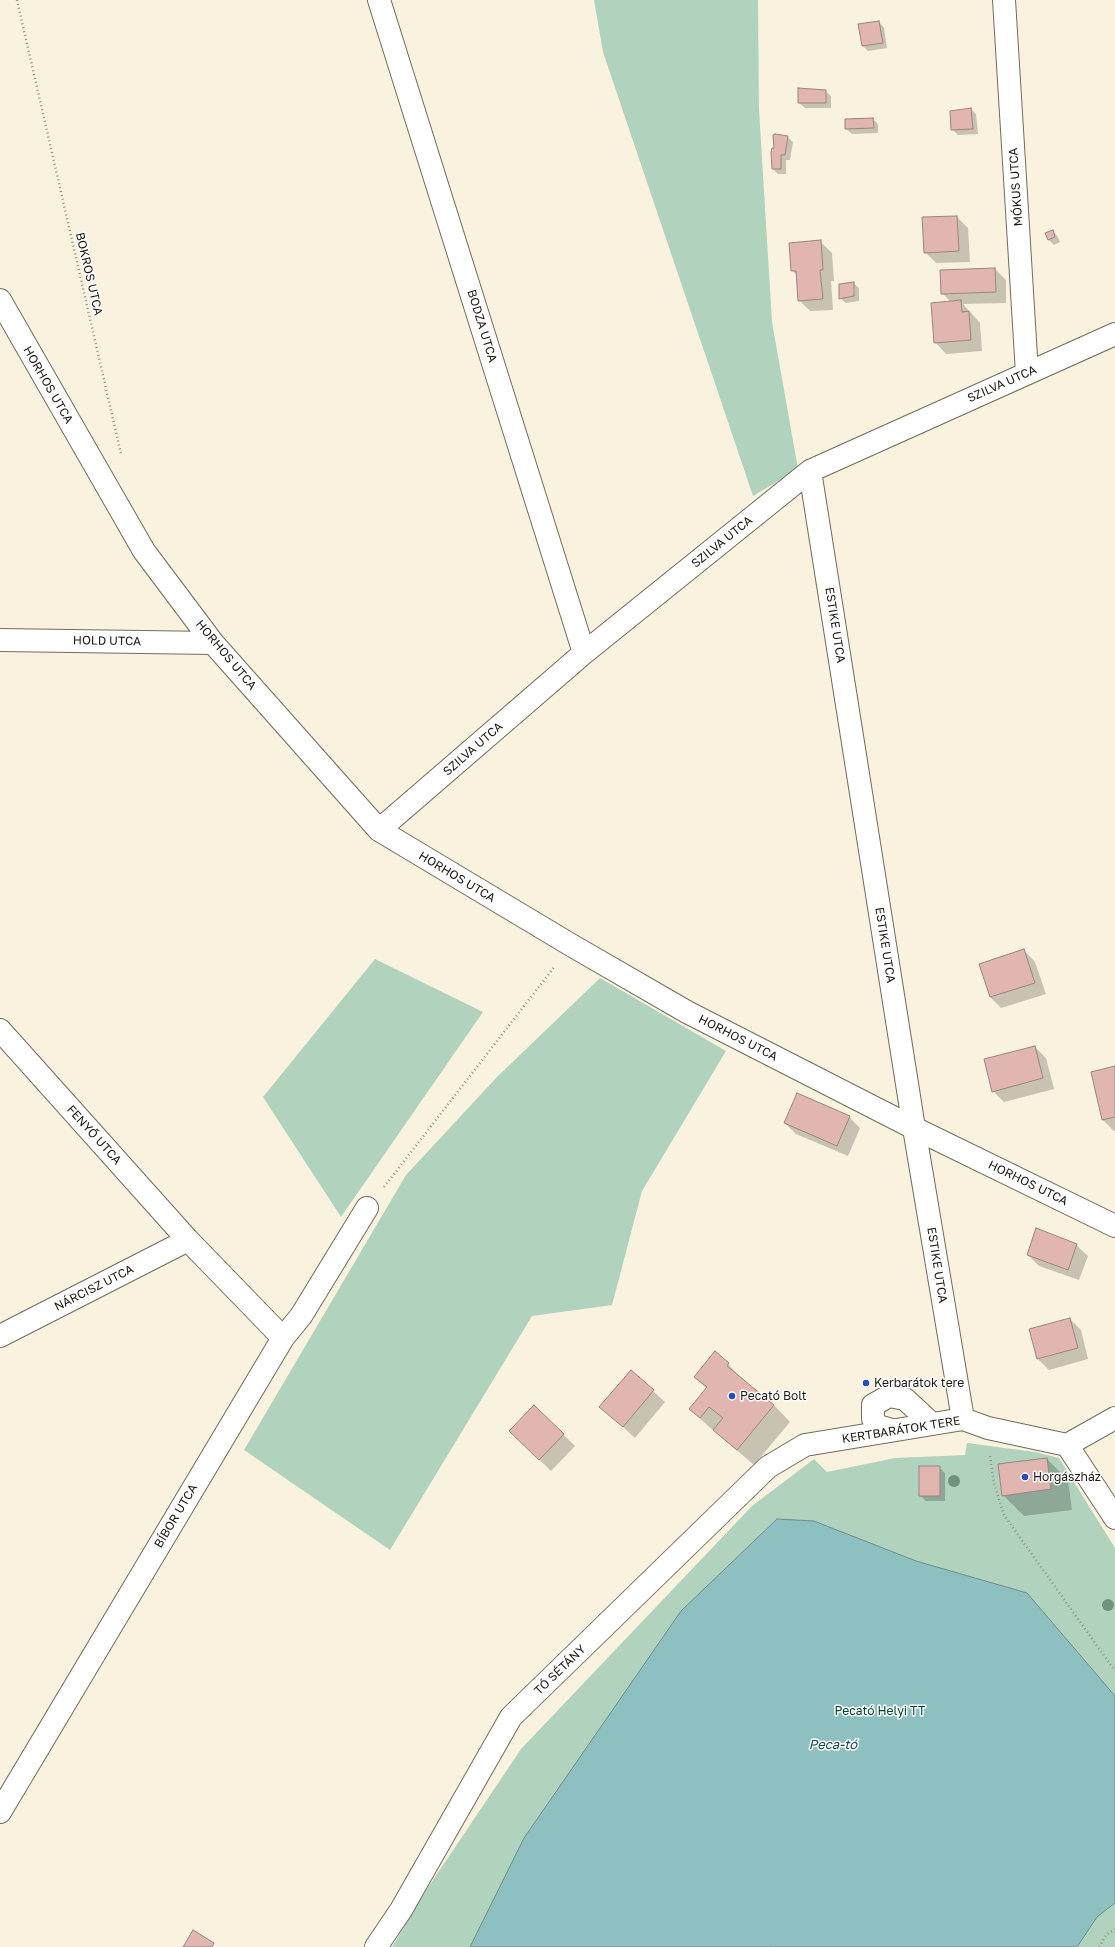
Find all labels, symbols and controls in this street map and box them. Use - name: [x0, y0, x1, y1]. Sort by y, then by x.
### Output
- street label: MÓKUS UTCA: [1006, 147, 1026, 227]
- street label: BOKROS UTCA: [72, 231, 106, 317]
- street label: BODZA UTCA: [464, 288, 500, 364]
- street label: HORHOS UTCA: [20, 344, 76, 426]
- street label: SZILVA UTCA: [965, 362, 1039, 406]
- street label: SZILVA UTCA: [689, 513, 755, 571]
- street label: ESTIKE UTCA: [822, 586, 848, 664]
- street label: HORHOS UTCA: [193, 617, 259, 693]
- street label: HOLD UTCA: [73, 633, 141, 649]
- street label: SZILVA UTCA: [440, 719, 506, 779]
- street label: HORHOS UTCA: [416, 848, 498, 906]
- street label: ESTIKE UTCA: [872, 906, 898, 984]
- street label: HORHOS UTCA: [696, 1012, 780, 1064]
- street label: FENYŐ UTCA: [64, 1102, 124, 1168]
- street label: HORHOS UTCA: [986, 1158, 1070, 1208]
- street label: ESTIKE UTCA: [924, 1226, 950, 1304]
- street label: NÁRCISZ UTCA: [52, 1262, 136, 1314]
- place label: Kerbarátok tere: [874, 1376, 964, 1390]
- marker: Kerbarátok tere: [861, 1378, 871, 1388]
- place label: Pecató Bolt: [740, 1389, 807, 1403]
- marker: Pecató Bolt: [727, 1391, 737, 1401]
- street label: KERTBARÁTOK TERE: [841, 1414, 961, 1446]
- place label: Horgászház: [1033, 1470, 1101, 1484]
- marker: Horgászház: [1020, 1472, 1030, 1482]
- street label: BÍBOR UTCA: [151, 1482, 201, 1550]
- street label: TÓ SÉTÁNY: [531, 1642, 589, 1698]
- park label: Pecató Helyi TT: [835, 1704, 925, 1718]
- water label: Peca-tó: [809, 1737, 857, 1753]

